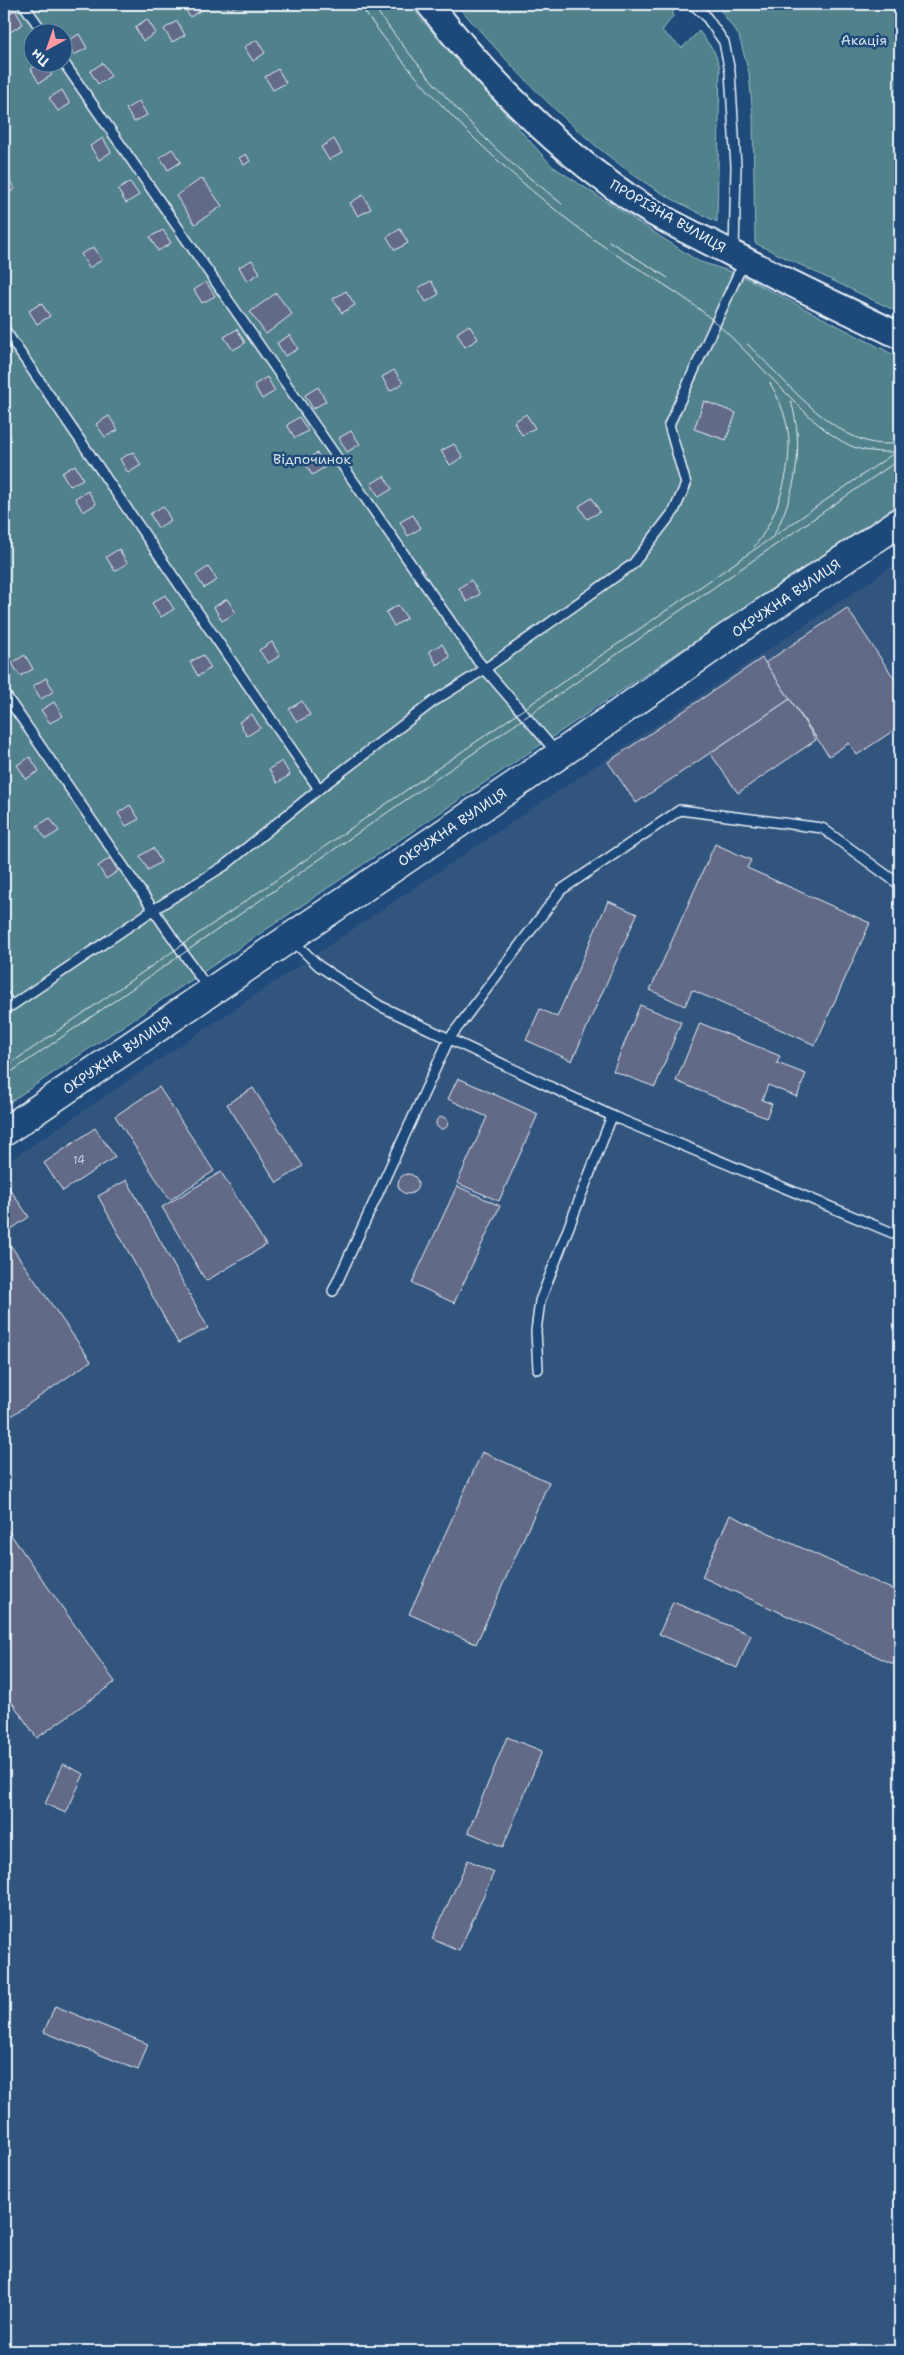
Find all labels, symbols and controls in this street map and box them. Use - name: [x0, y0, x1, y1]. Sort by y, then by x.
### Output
- north arrow: [22, 22, 72, 72]
- park label: Акація: [841, 31, 887, 49]
- text: Пн: [27, 45, 53, 71]
- street label: ПРОРІЗНА ВУЛИЦЯ: [607, 175, 729, 257]
- park label: Відпочинок: [273, 450, 352, 468]
- street label: ОКРУЖНА ВУЛИЦЯ: [728, 555, 844, 641]
- street label: ОКРУЖНА ВУЛИЦЯ: [394, 784, 510, 870]
- street label: ОКРУЖНА ВУЛИЦЯ: [59, 1012, 175, 1098]
- house number: 14: [73, 1153, 85, 1168]

